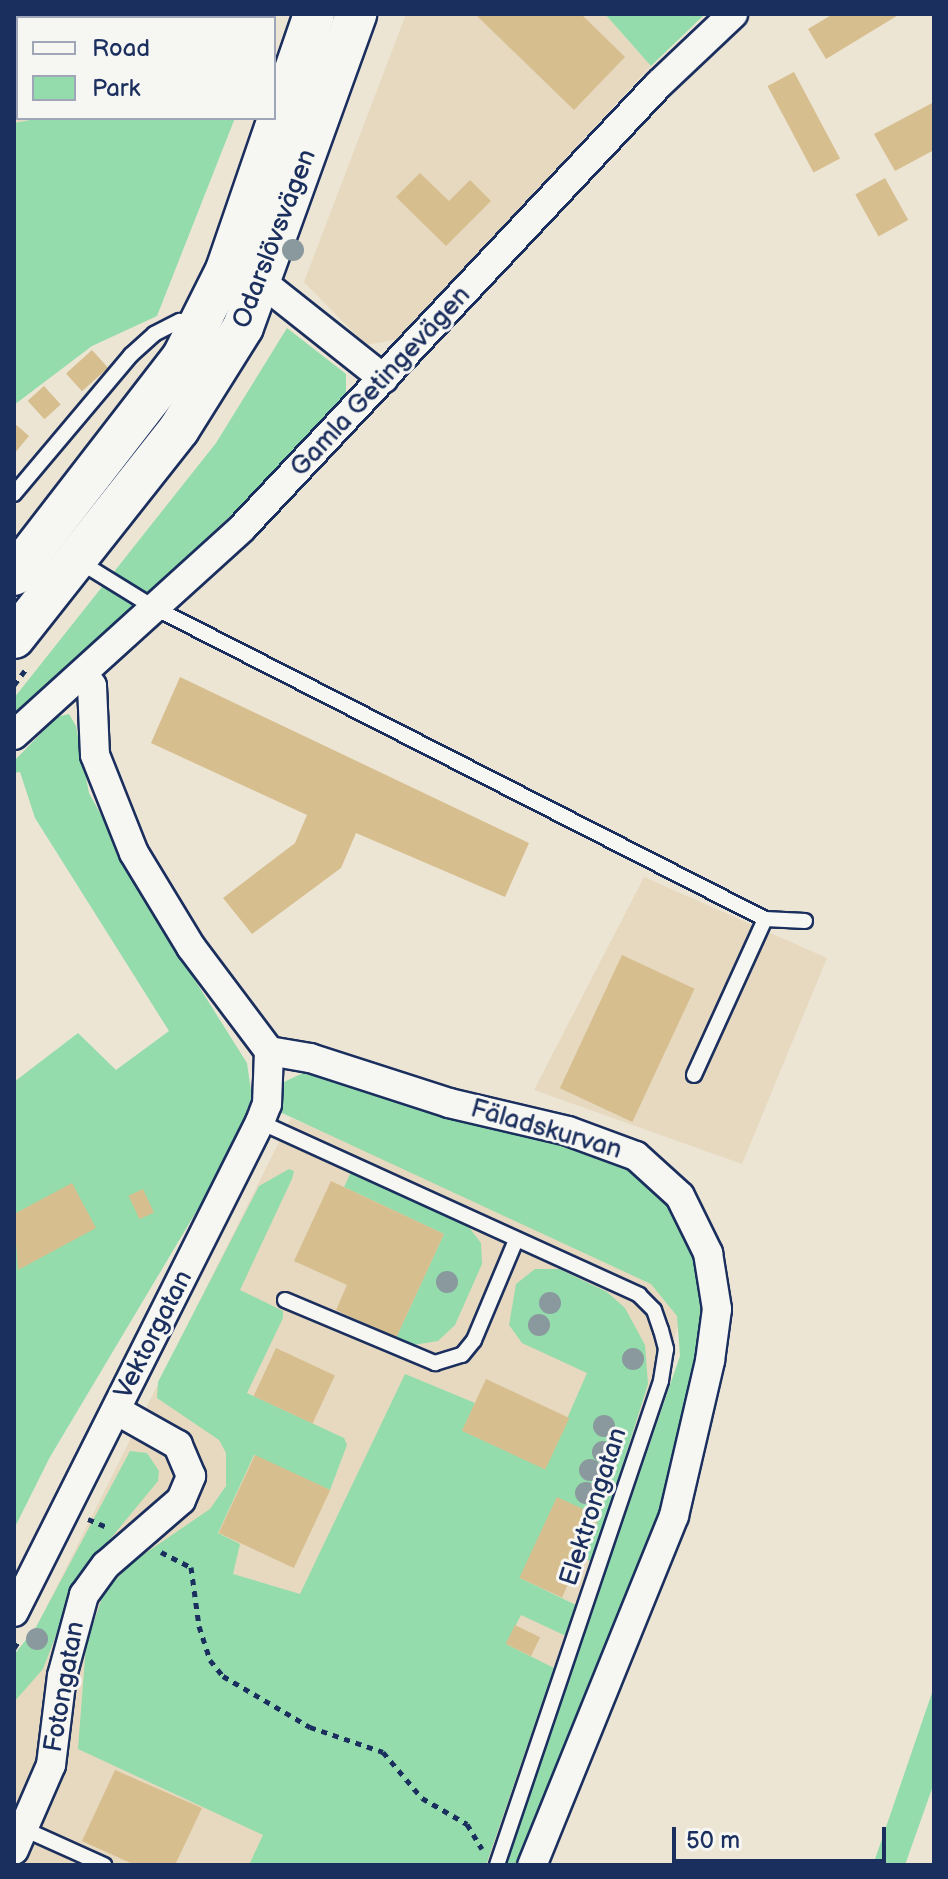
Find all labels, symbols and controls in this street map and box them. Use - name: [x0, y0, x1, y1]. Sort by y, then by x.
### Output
- legend: [16, 16, 276, 120]
- text: Road: [92, 34, 150, 63]
- text: Park: [92, 74, 140, 103]
- street label: Odarslövsvägen: [227, 145, 323, 333]
- street label: Gamla Getingevägen: [285, 280, 477, 484]
- street label: Fäladskurvan: [467, 1094, 625, 1166]
- street label: Vektorgatan: [108, 1265, 200, 1405]
- street label: Elektrongatan: [554, 1424, 634, 1590]
- street label: Fotongatan: [38, 1619, 92, 1755]
- scale bar: [676, 1811, 890, 1861]
- text: 50 m: [686, 1826, 740, 1855]

